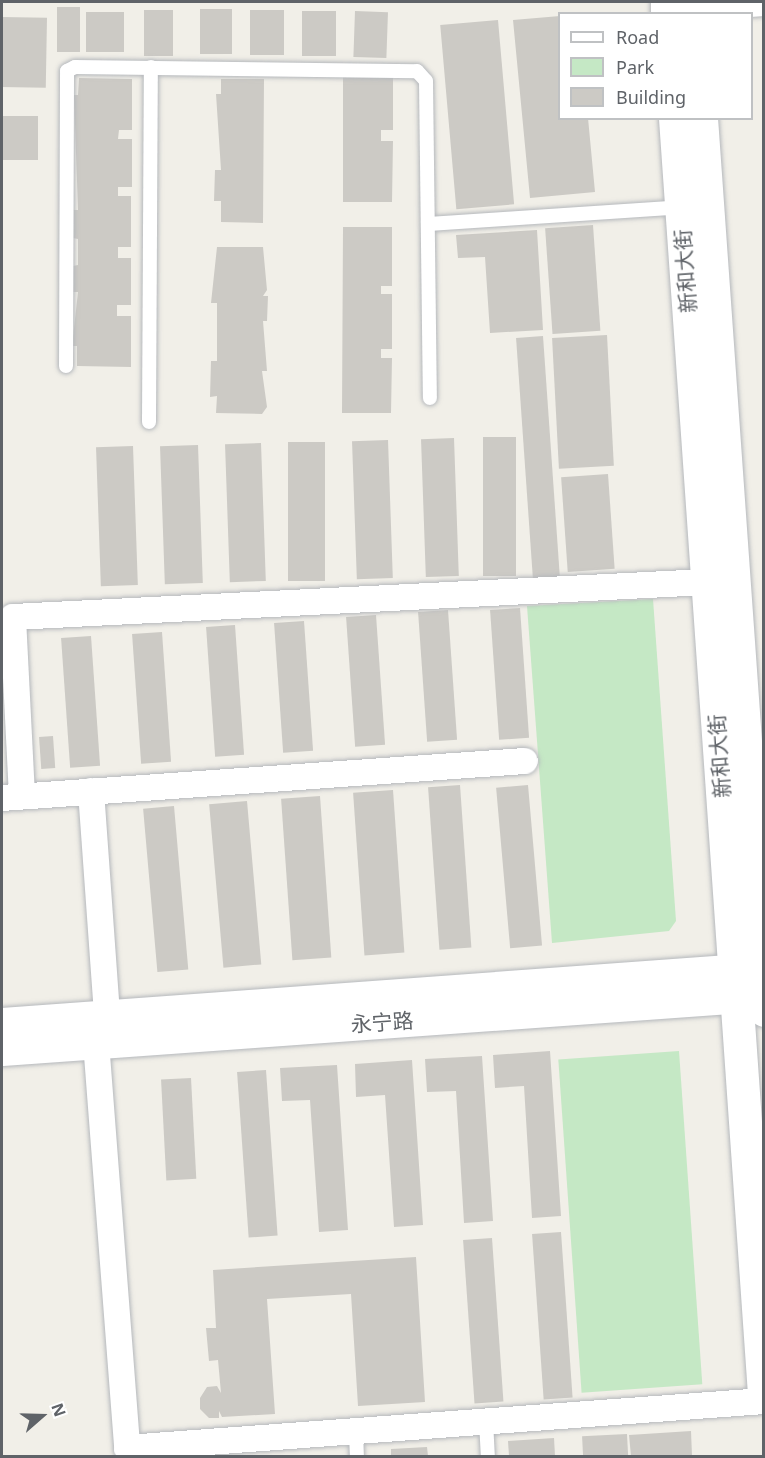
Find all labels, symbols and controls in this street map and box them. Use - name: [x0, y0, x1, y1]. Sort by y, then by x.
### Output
- legend: [558, 12, 753, 120]
- text: Road: [616, 25, 659, 49]
- text: Park: [616, 55, 654, 79]
- text: Building: [616, 85, 686, 109]
- street label: 新和大街: [670, 228, 700, 314]
- street label: 新和大街: [704, 713, 734, 799]
- street label: 永宁路: [350, 1007, 414, 1037]
- north arrow: [12, 1386, 72, 1446]
- text: N: [46, 1400, 71, 1420]

